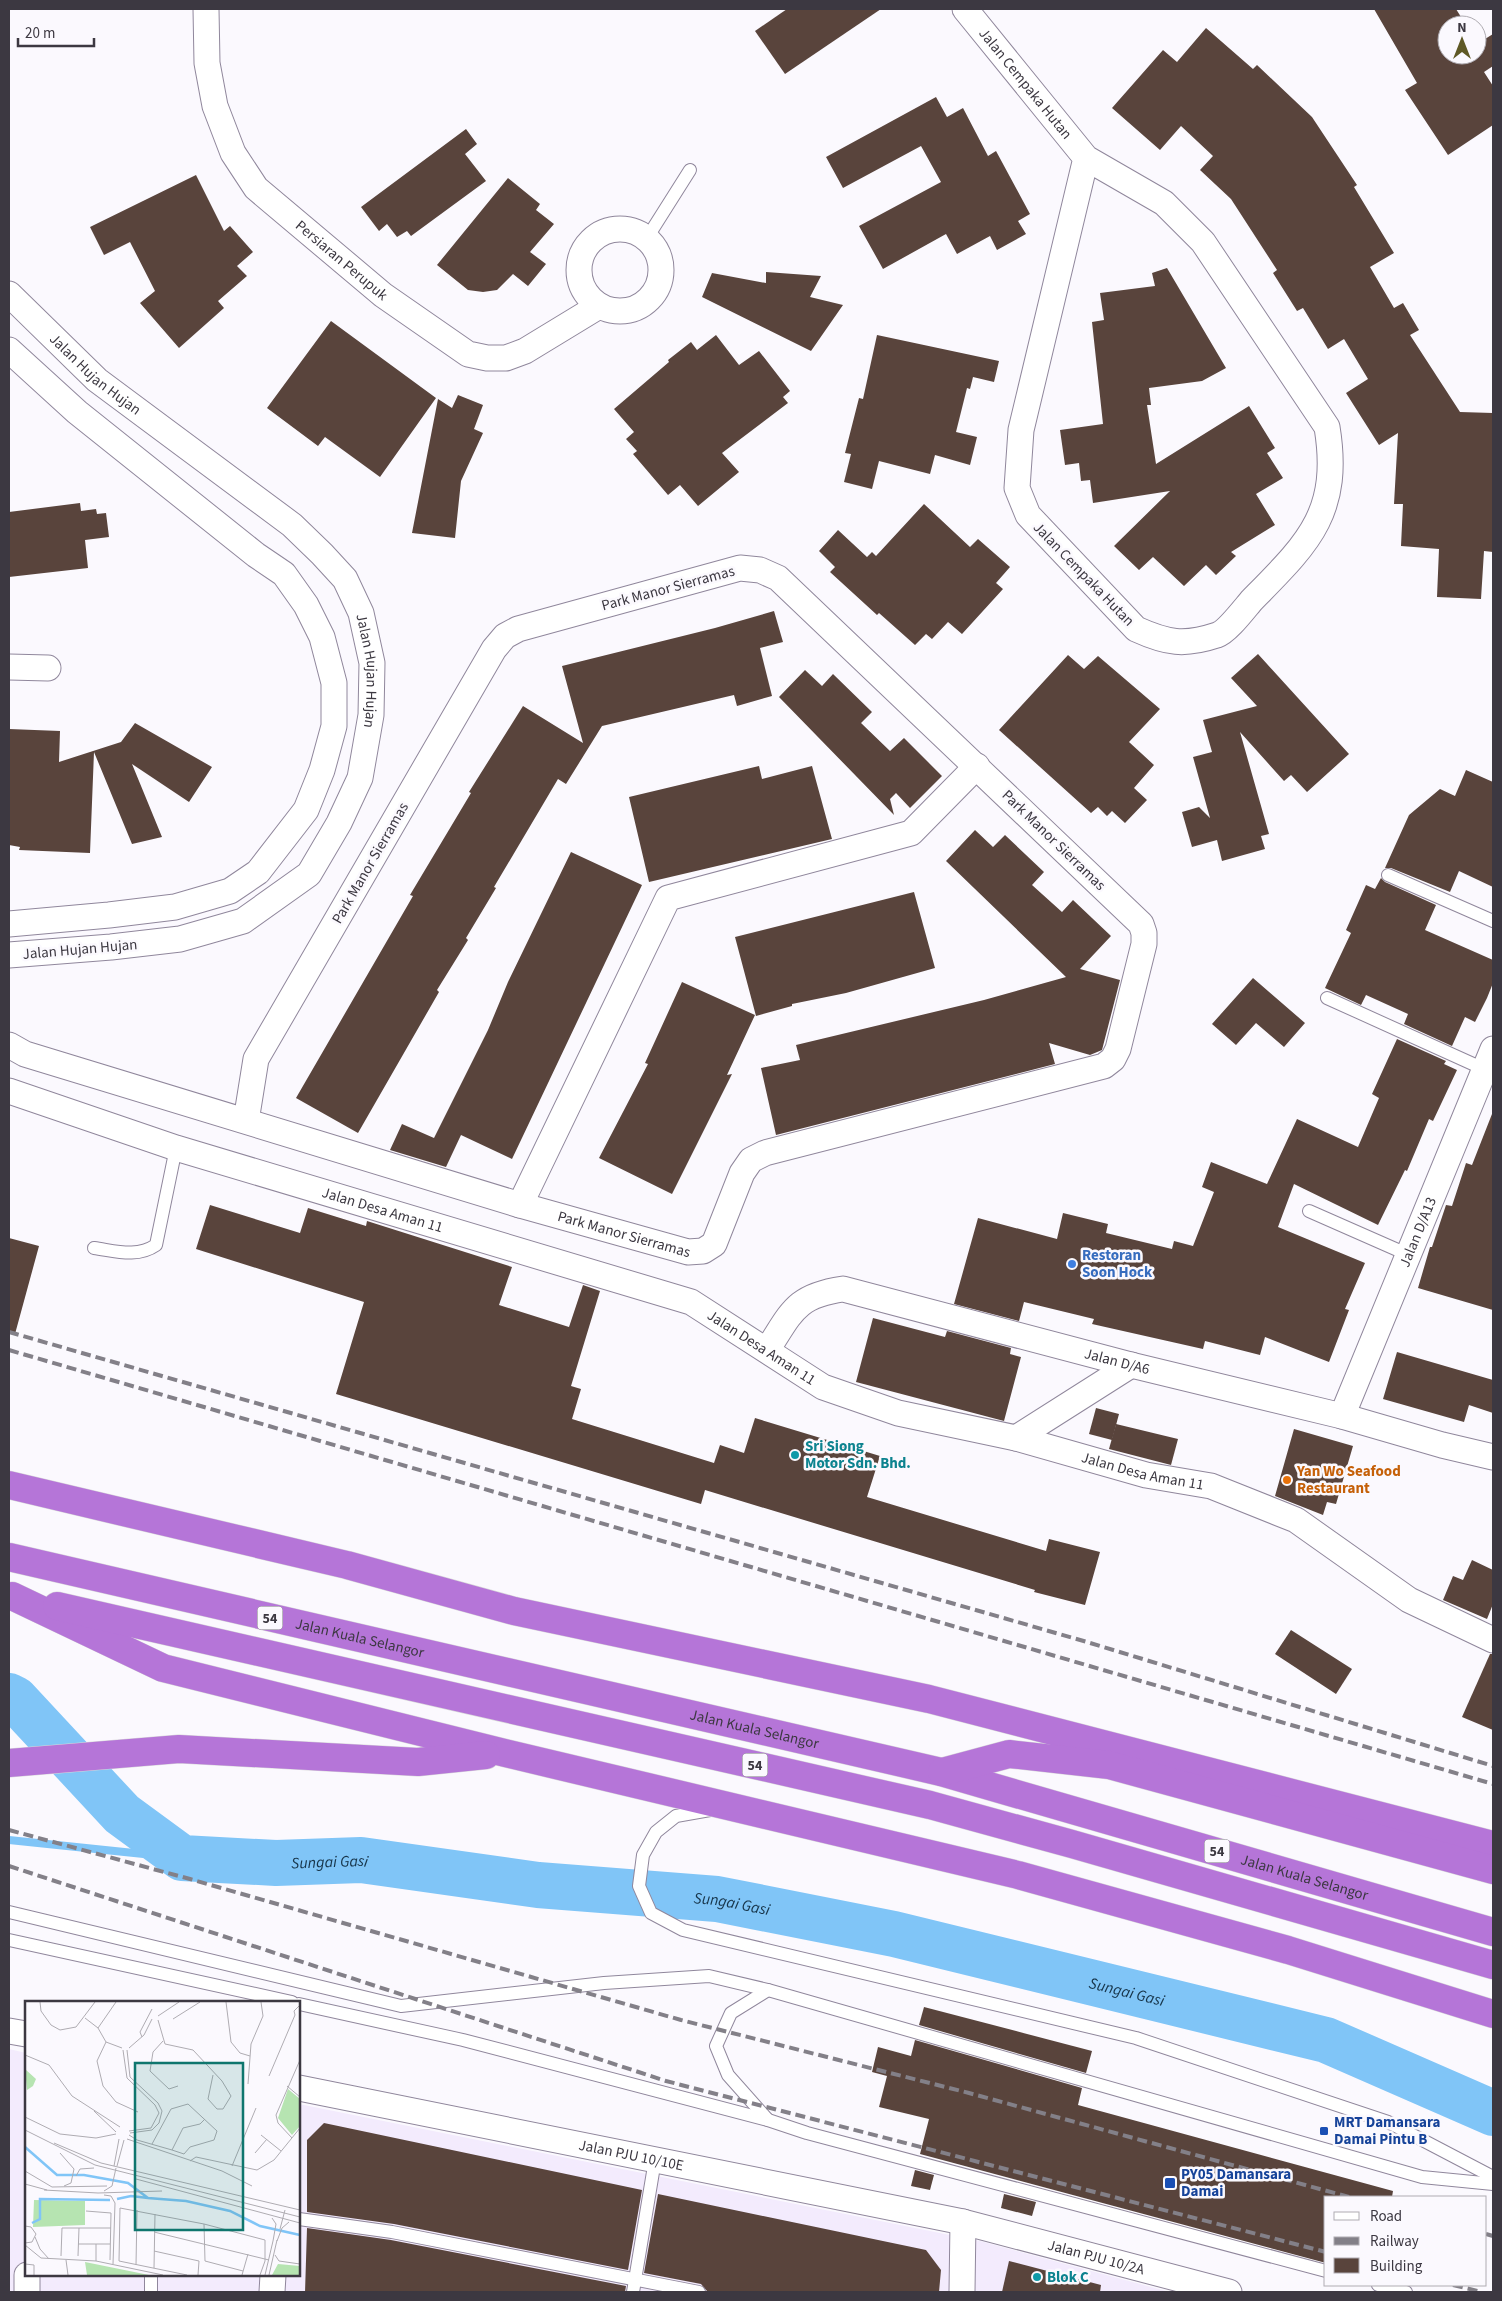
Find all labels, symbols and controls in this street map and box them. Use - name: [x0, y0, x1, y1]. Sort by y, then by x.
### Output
- scale bar: [18, 15, 94, 47]
- north arrow: [1437, 15, 1487, 65]
- text: N: [1457, 18, 1467, 38]
- text: 20 m: [25, 23, 55, 44]
- street label: Jalan Cempaka Hutan: [974, 24, 1077, 144]
- street label: Persiaran Perupuk: [291, 216, 392, 306]
- street label: Jalan Hujan Hujan: [44, 329, 145, 420]
- street label: Jalan Cempaka Hutan: [1028, 518, 1139, 631]
- street label: Park Manor Sierramas: [599, 561, 737, 616]
- street label: Jalan Hujan Hujan: [350, 612, 382, 730]
- street label: Park Manor Sierramas: [997, 785, 1110, 896]
- street label: Park Manor Sierramas: [327, 799, 414, 928]
- street label: Jalan Hujan Hujan: [22, 934, 138, 965]
- street label: Jalan Desa Aman 11: [319, 1182, 445, 1238]
- street label: Jalan D/A13: [1394, 1194, 1442, 1270]
- street label: Park Manor Sierramas: [555, 1206, 693, 1263]
- place label: Restoran Soon Hock: [1082, 1245, 1153, 1283]
- marker: Restoran Soon Hock: [1066, 1258, 1078, 1270]
- street label: Jalan Desa Aman 11: [703, 1305, 820, 1391]
- street label: Jalan D/A6: [1082, 1343, 1152, 1380]
- place label: Sri Siong Motor Sdn. Bhd.: [805, 1436, 911, 1474]
- street label: Jalan Desa Aman 11: [1079, 1447, 1205, 1496]
- marker: Sri Siong Motor Sdn. Bhd.: [789, 1449, 801, 1461]
- place label: Yan Wo Seafood Restaurant: [1296, 1461, 1401, 1499]
- marker: Yan Wo Seafood Restaurant: [1281, 1474, 1293, 1486]
- road number: 54: [258, 1606, 282, 1630]
- street label: Jalan Kuala Selangor: [293, 1613, 427, 1664]
- street label: Jalan Kuala Selangor: [688, 1704, 822, 1755]
- road number: 54: [742, 1754, 768, 1776]
- road number: 54: [1204, 1840, 1230, 1862]
- street label: Jalan Kuala Selangor: [1238, 1849, 1371, 1907]
- water label: Sungai Gasi: [291, 1850, 370, 1874]
- water label: Sungai Gasi: [693, 1887, 772, 1921]
- water label: Sungai Gasi: [1087, 1972, 1167, 2012]
- inset map: [25, 2001, 300, 2276]
- place label: MRT Damansara Damai Pintu B: [1334, 2112, 1441, 2150]
- marker: MRT Damansara Damai Pintu B: [1318, 2125, 1330, 2137]
- street label: Jalan PJU 10/10E: [577, 2135, 686, 2176]
- place label: PY05 Damansara Damai: [1181, 2164, 1291, 2202]
- marker: PY05 Damansara Damai: [1163, 2176, 1177, 2190]
- legend: [1324, 2196, 1487, 2286]
- text: Road: [1370, 2206, 1402, 2227]
- text: Railway: [1370, 2231, 1419, 2252]
- street label: Jalan PJU 10/2A: [1045, 2235, 1148, 2281]
- text: Building: [1370, 2256, 1423, 2277]
- place label: Blok C: [1047, 2267, 1089, 2288]
- marker: Blok C: [1031, 2271, 1043, 2283]

